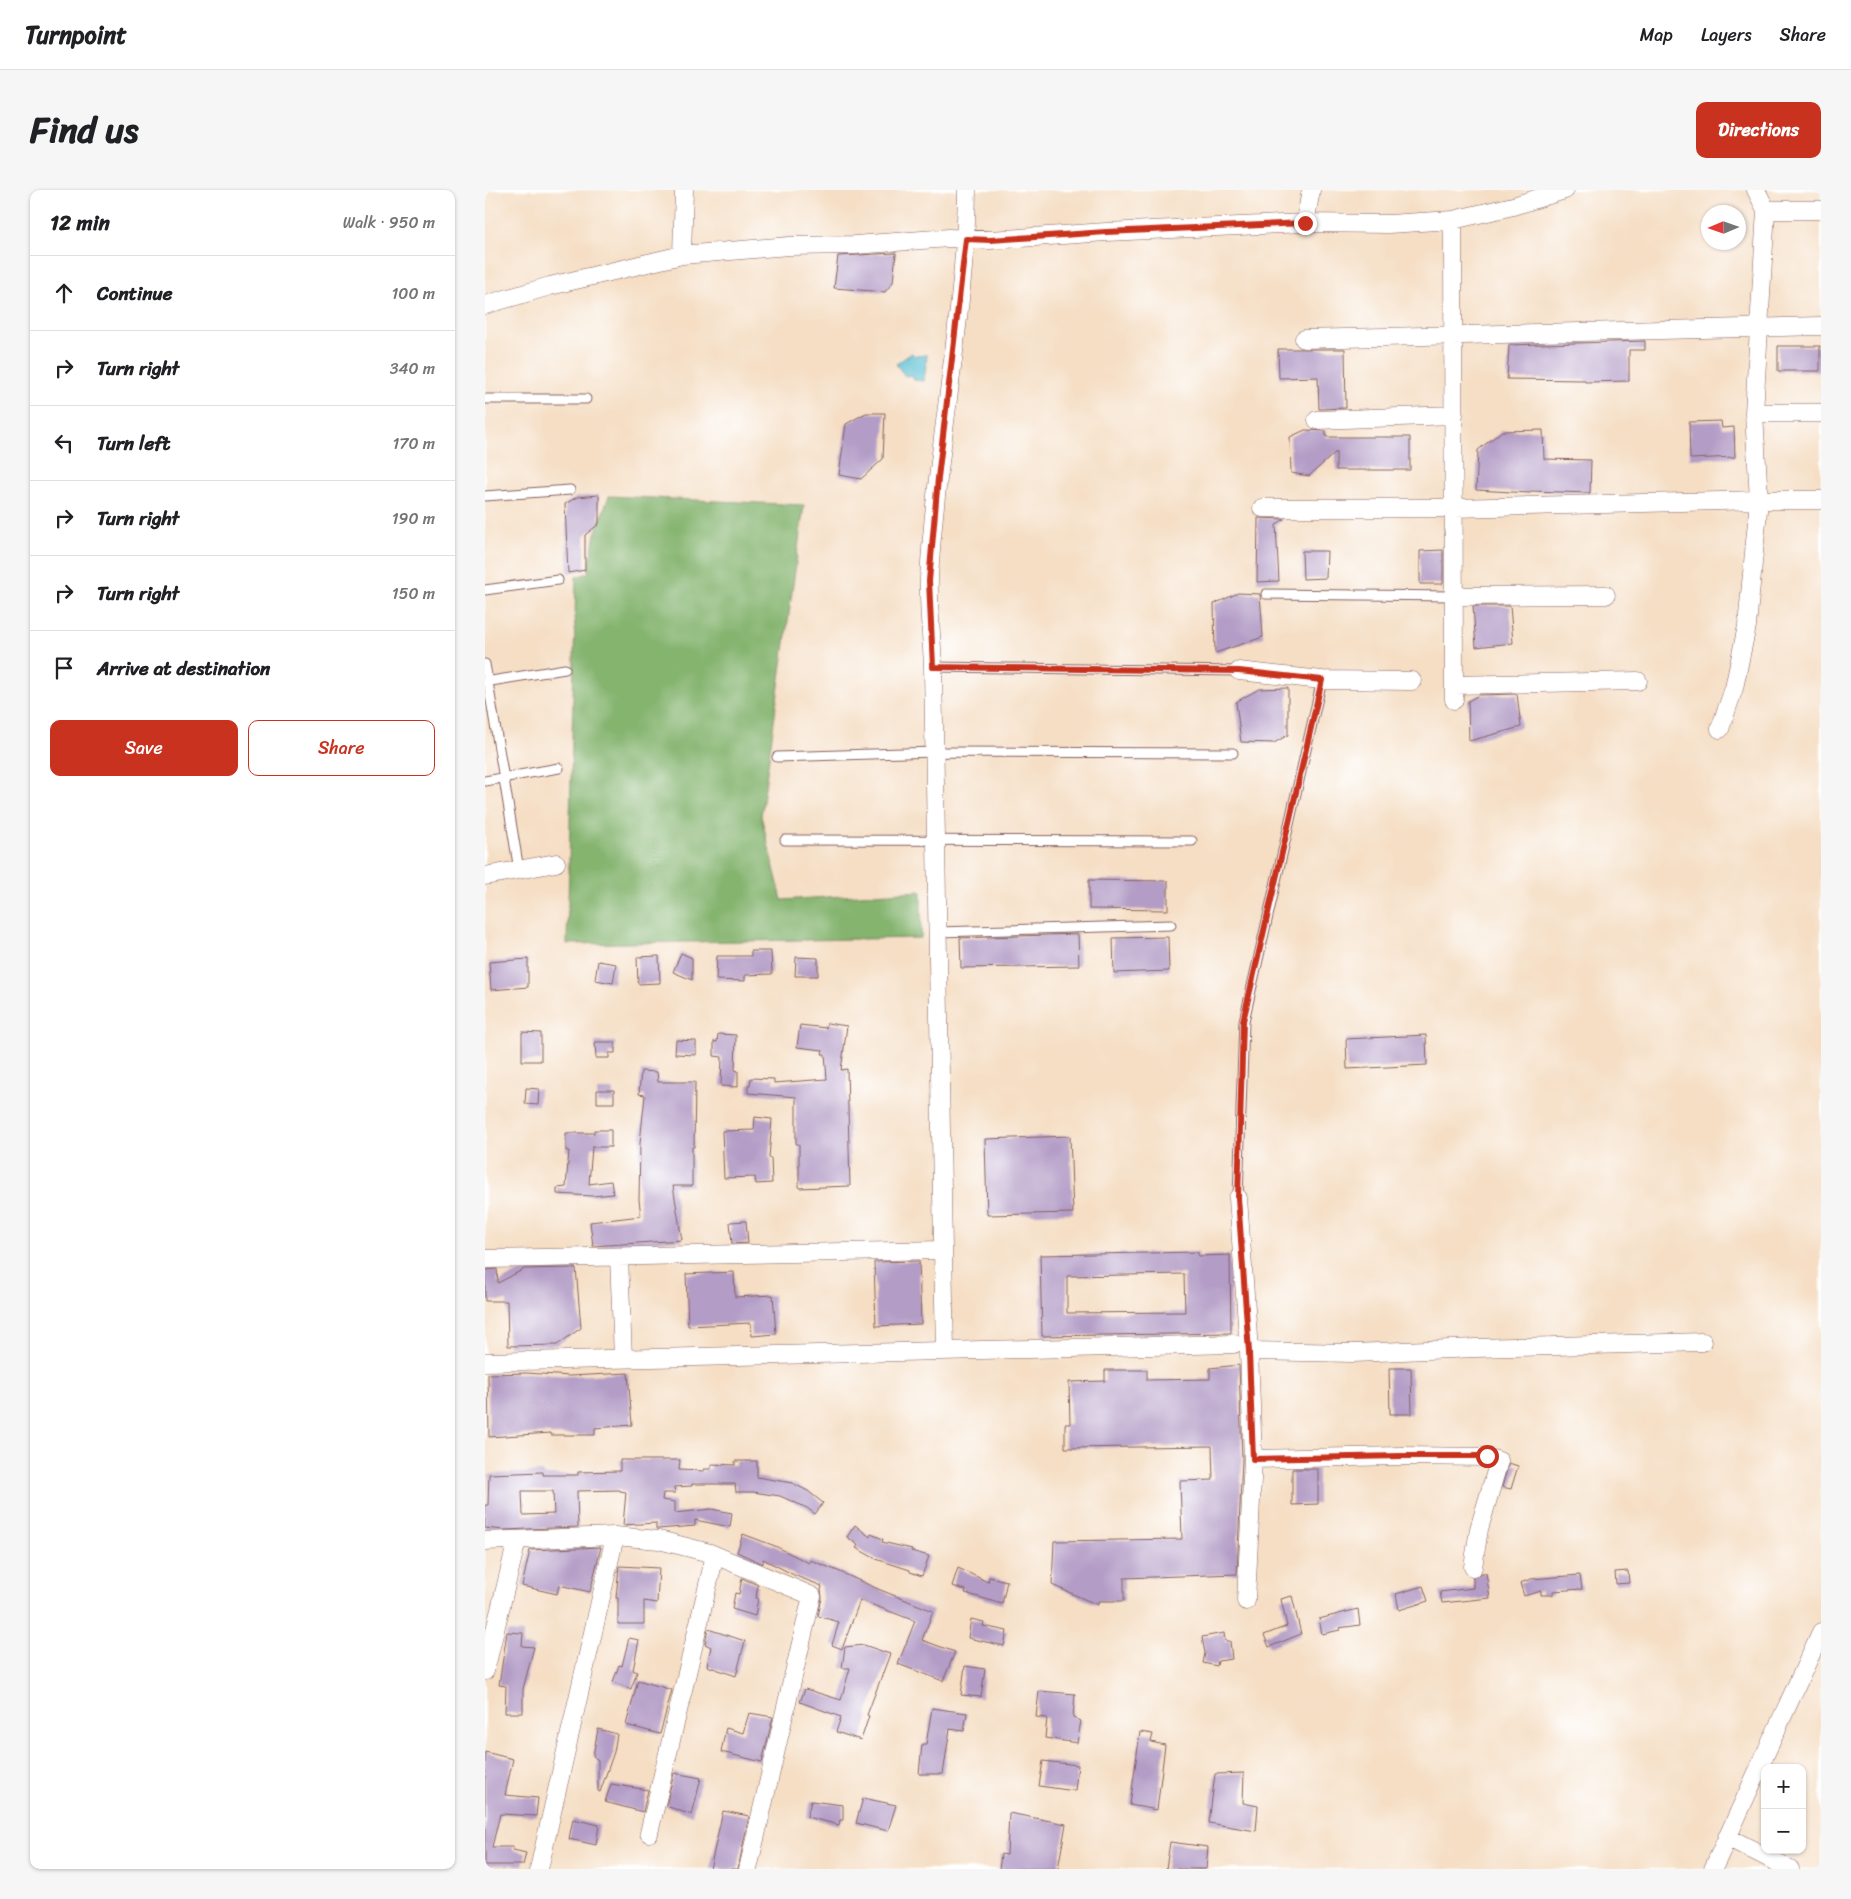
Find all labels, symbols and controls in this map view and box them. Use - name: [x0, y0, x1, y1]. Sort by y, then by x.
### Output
- text: Turnpoint: [25, 14, 127, 56]
- text: Map: [1640, 19, 1673, 51]
- text: Layers: [1701, 19, 1752, 51]
- text: Share: [1780, 19, 1826, 51]
- text: Find us: [30, 99, 138, 161]
- button: Directions: [1696, 102, 1821, 158]
- text: 12 min: [50, 204, 110, 242]
- north arrow: [1701, 205, 1746, 250]
- text: Walk · 950 m: [343, 208, 435, 237]
- route end: [1294, 212, 1317, 235]
- text: Continue: [97, 277, 173, 310]
- icon: ahead: [50, 279, 78, 307]
- text: 100 m: [391, 279, 435, 308]
- text: Turn right: [97, 352, 179, 385]
- icon: right: [50, 354, 78, 382]
- text: 340 m: [390, 354, 435, 383]
- text: Turn left: [97, 427, 170, 460]
- icon: left: [50, 429, 78, 457]
- text: 170 m: [392, 429, 435, 458]
- text: Turn right: [97, 502, 179, 535]
- icon: right: [50, 504, 78, 532]
- text: 190 m: [392, 504, 435, 533]
- text: Turn right: [97, 577, 179, 610]
- icon: right: [50, 579, 78, 607]
- text: 150 m: [392, 579, 435, 608]
- text: Arrive at destination: [97, 652, 270, 685]
- icon: arrive: [50, 654, 78, 682]
- button: Save: [50, 720, 238, 776]
- button: Share: [248, 720, 435, 776]
- route start: [1476, 1445, 1499, 1468]
- map controls: [1761, 1764, 1806, 1854]
- button: +: [1761, 1764, 1806, 1809]
- button: −: [1761, 1809, 1806, 1854]

